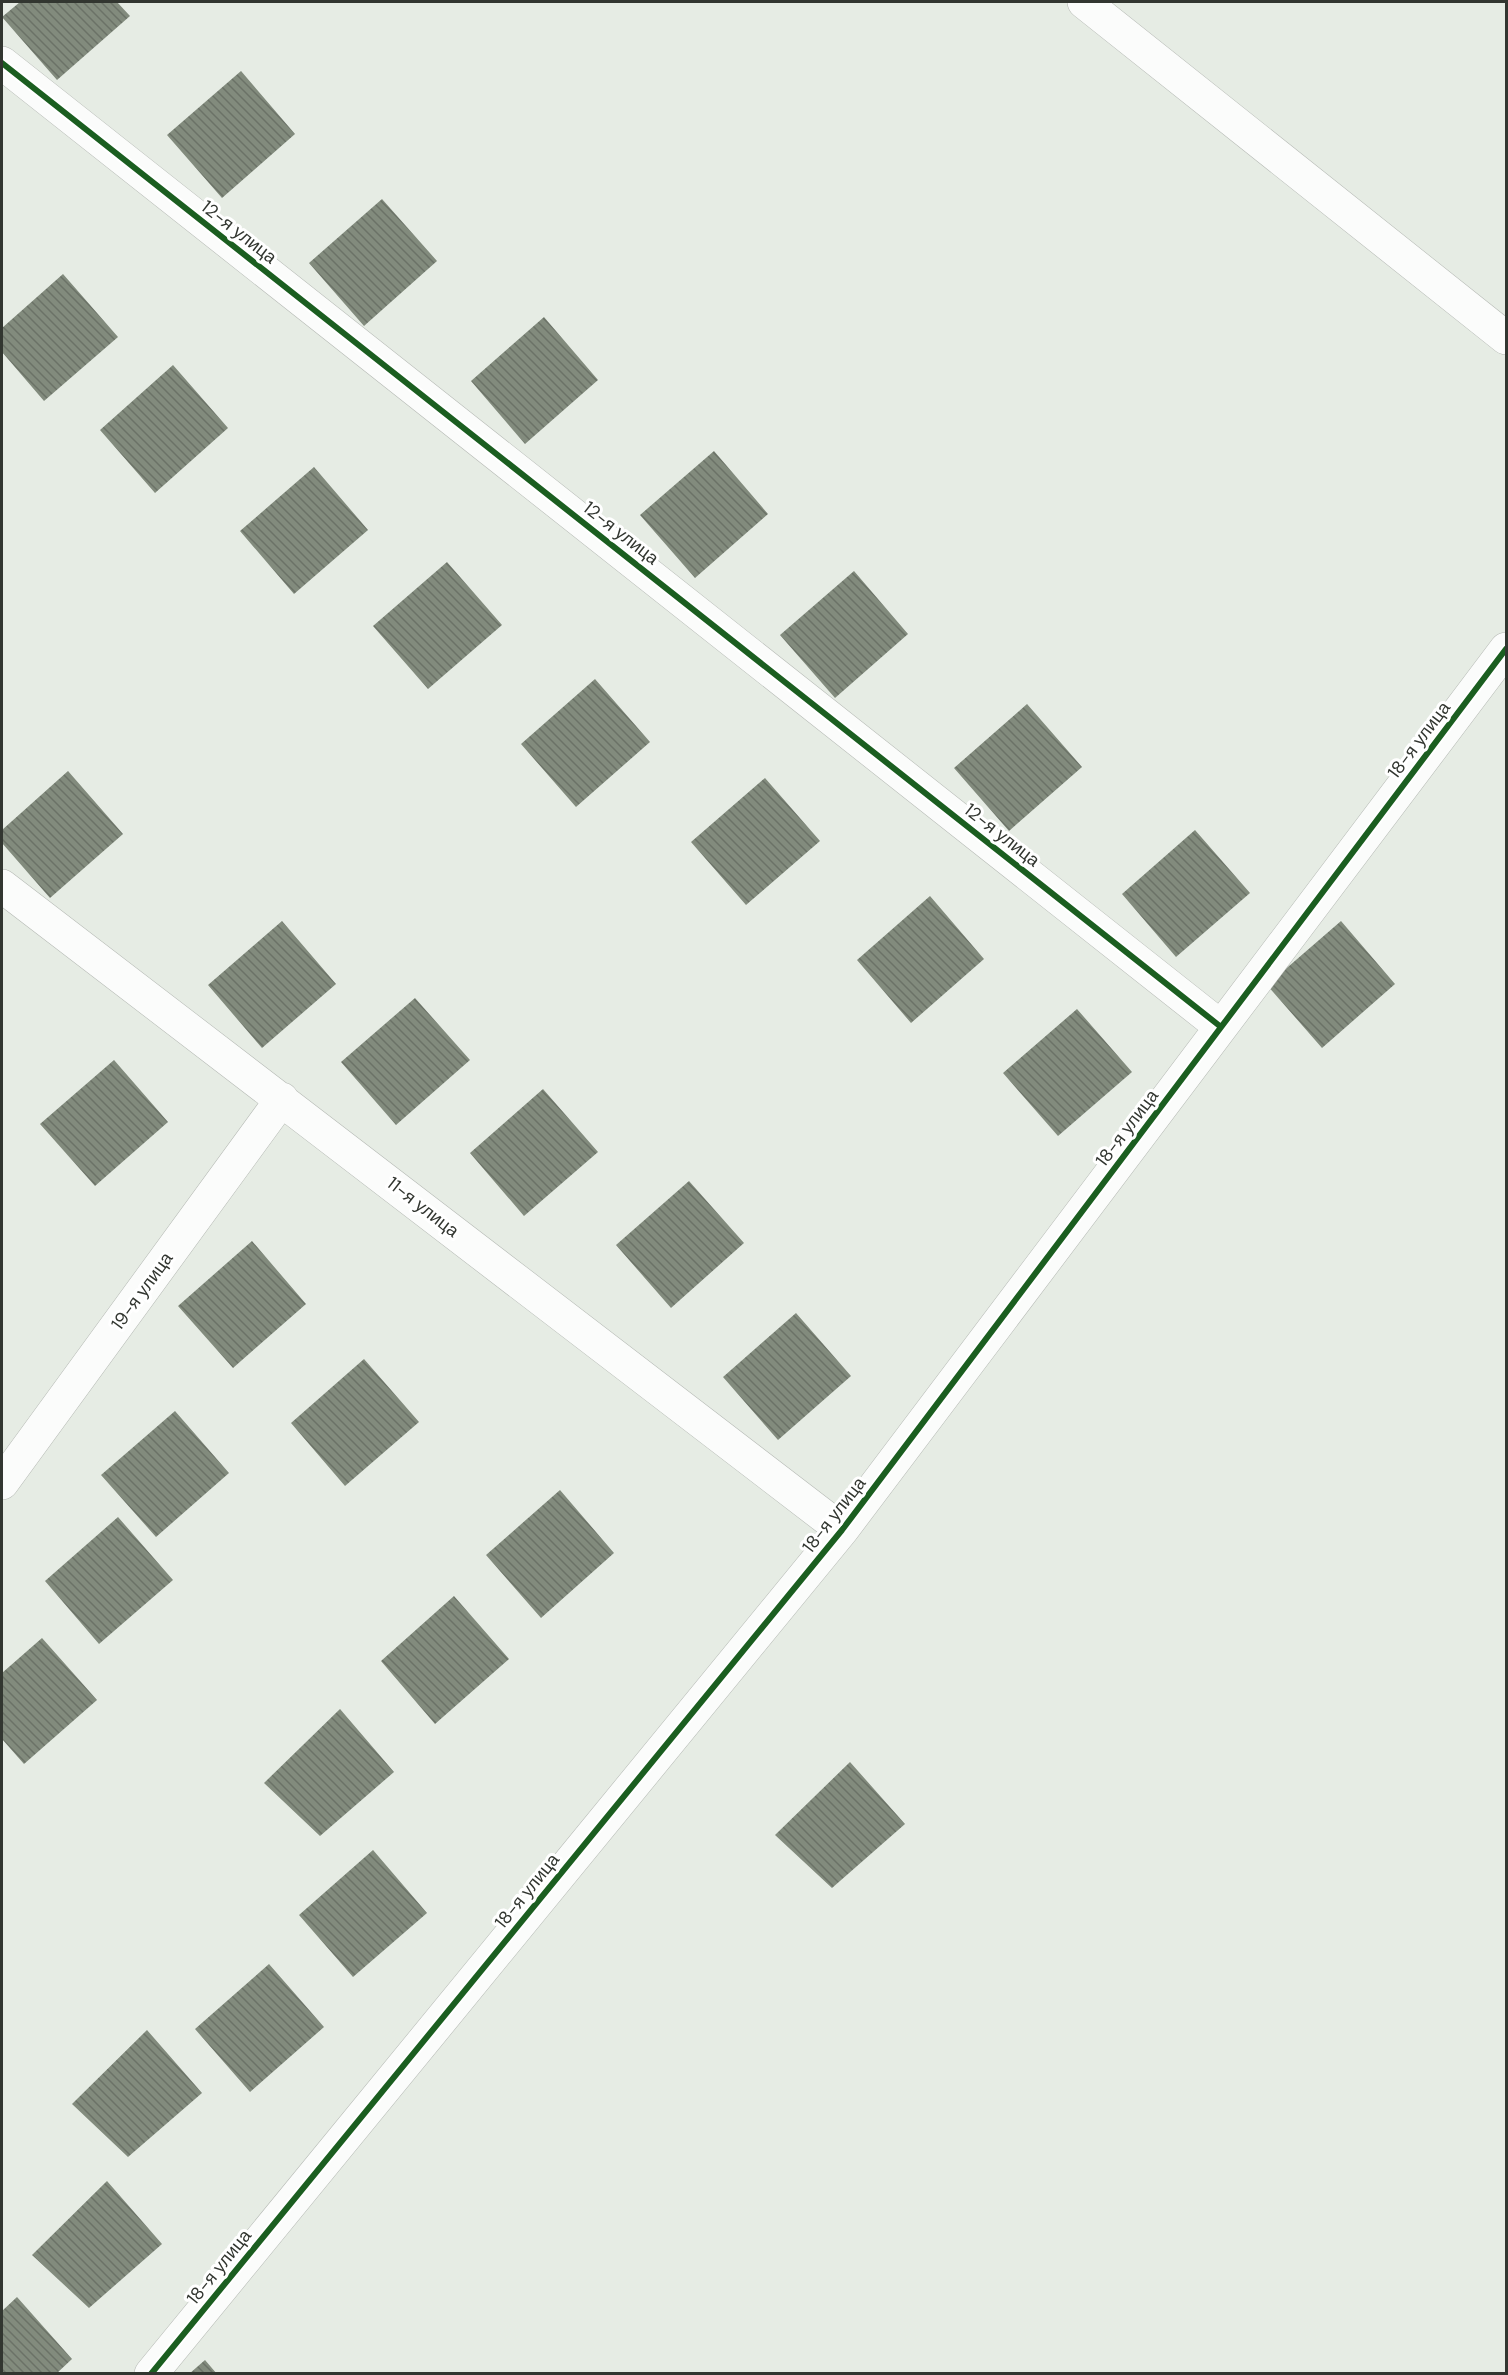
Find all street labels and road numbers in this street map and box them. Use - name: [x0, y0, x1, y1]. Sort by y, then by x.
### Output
- street label: 12-я улица: [196, 195, 283, 270]
- street label: 12-я улица: [578, 496, 665, 571]
- street label: 18-я улица: [1382, 696, 1456, 783]
- street label: 12-я улица: [959, 798, 1046, 873]
- street label: 18-я улица: [1090, 1084, 1164, 1171]
- street label: 11-я улица: [382, 1171, 465, 1243]
- street label: 19-я улица: [106, 1246, 179, 1335]
- street label: 18-я улица: [797, 1471, 872, 1558]
- street label: 18-я улица: [489, 1848, 565, 1934]
- street label: 18-я улица: [181, 2224, 257, 2310]

